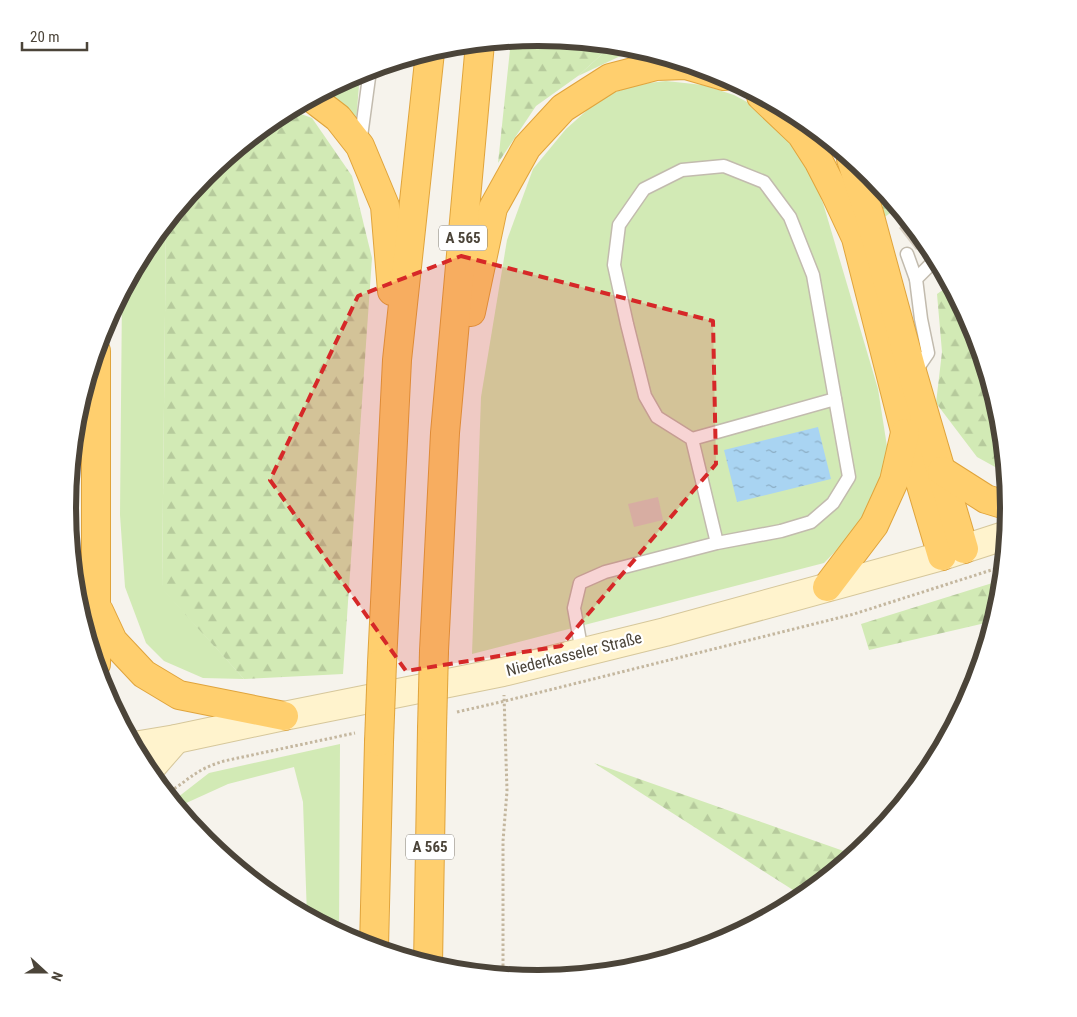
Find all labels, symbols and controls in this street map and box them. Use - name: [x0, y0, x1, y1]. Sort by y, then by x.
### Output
- scale bar: [22, 20, 88, 52]
- text: 20 m: [30, 28, 60, 46]
- road number: A 565: [439, 226, 487, 250]
- street label: Niederkasseler Straße: [504, 628, 644, 680]
- road number: A 565: [406, 834, 454, 860]
- north arrow: [20, 947, 70, 997]
- text: N: [48, 970, 66, 984]

